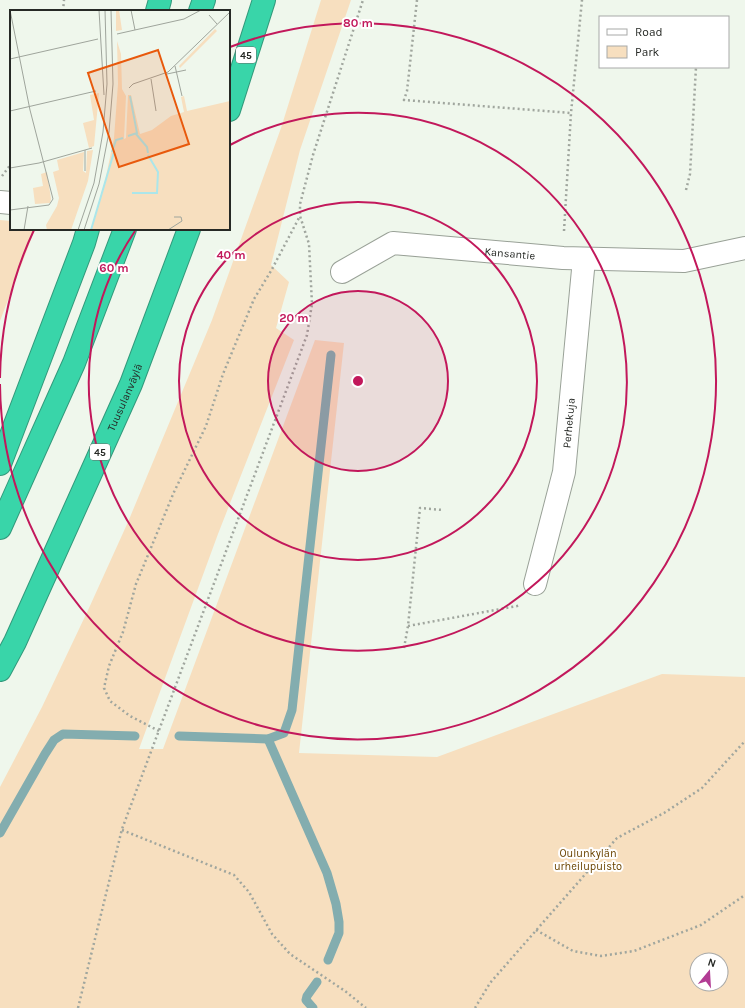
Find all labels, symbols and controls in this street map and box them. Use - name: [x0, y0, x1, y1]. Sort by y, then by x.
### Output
- inset map: [10, 10, 230, 230]
- text: 80 m: [343, 16, 373, 30]
- legend: [599, 16, 729, 68]
- text: Road: [635, 25, 663, 39]
- text: Park: [635, 45, 660, 59]
- road number: 45: [236, 47, 256, 63]
- street label: Kansantie: [484, 245, 536, 263]
- text: 40 m: [216, 248, 246, 262]
- text: 60 m: [99, 261, 129, 275]
- text: 20 m: [279, 311, 309, 325]
- street label: Tuusulanväylä: [105, 362, 145, 433]
- centre of rings: [351, 374, 365, 388]
- street label: Perhekuja: [560, 397, 578, 449]
- road number: 45: [90, 444, 110, 460]
- park label: Oulunkylän urheilupuisto: [554, 847, 622, 873]
- north arrow: [689, 952, 729, 992]
- text: N: [706, 956, 718, 970]

